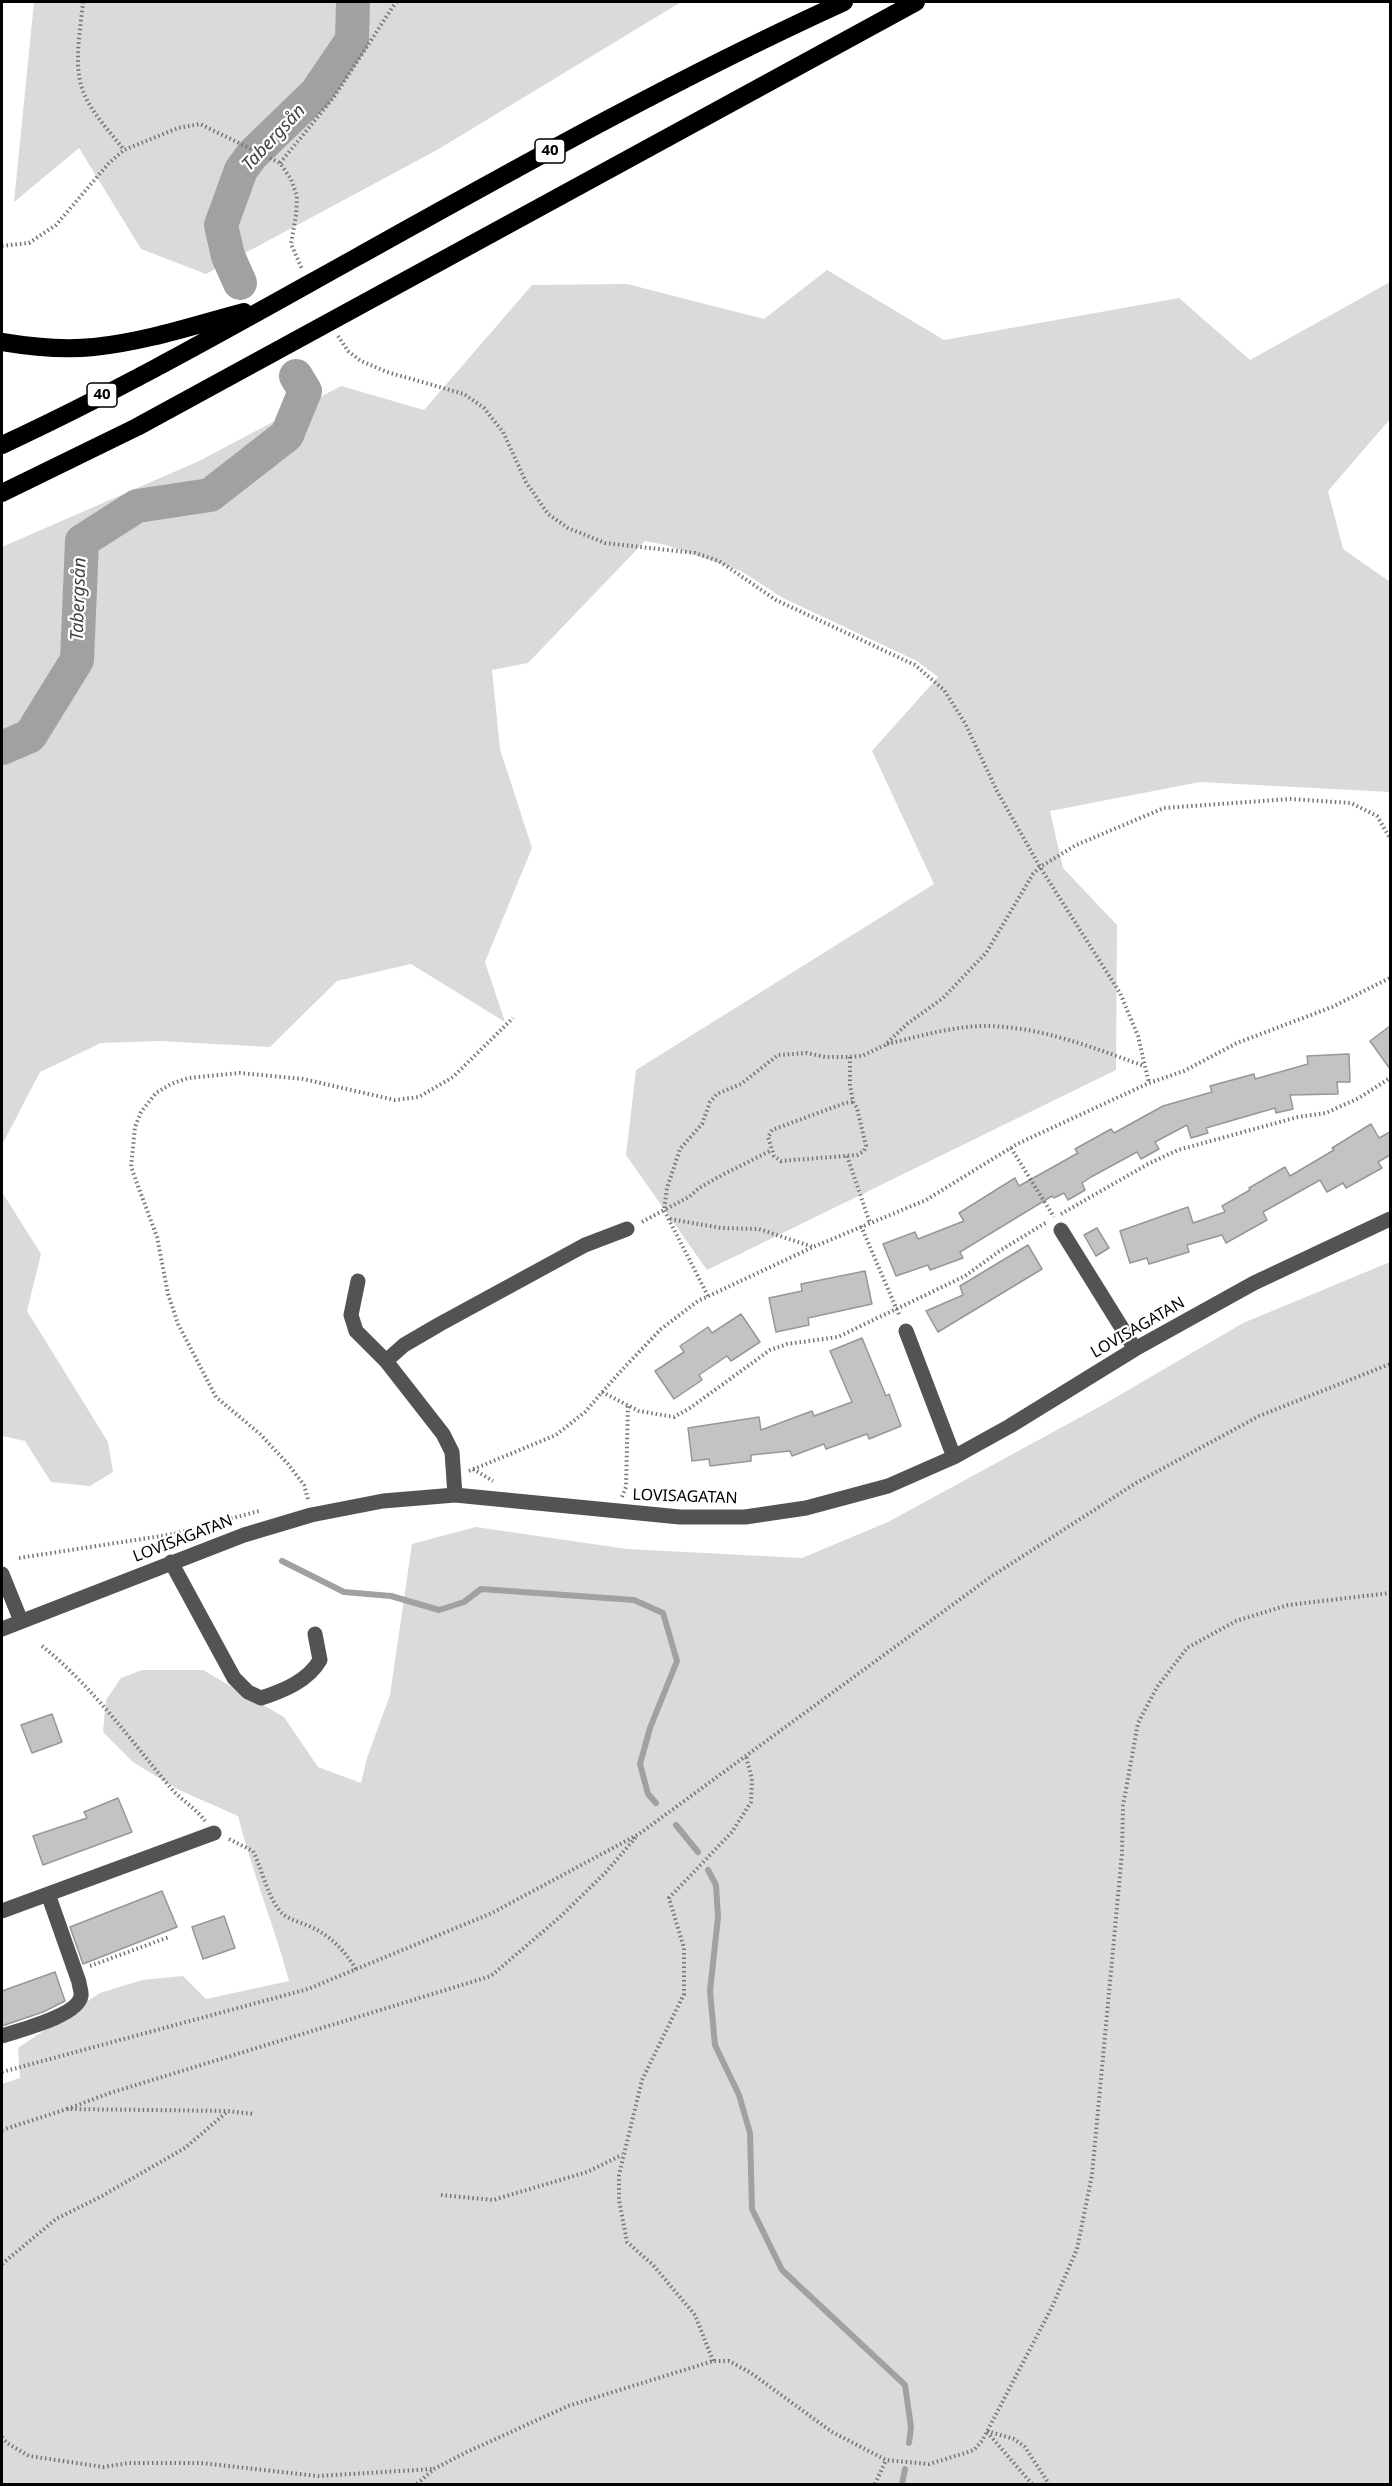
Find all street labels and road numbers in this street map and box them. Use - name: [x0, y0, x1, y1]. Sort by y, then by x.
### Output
- road number: 40: [535, 139, 565, 163]
- road number: 40: [87, 383, 117, 407]
- street label: LOVISAGATAN: [1088, 1293, 1188, 1363]
- street label: LOVISAGATAN: [632, 1486, 738, 1508]
- street label: LOVISAGATAN: [131, 1511, 235, 1567]

